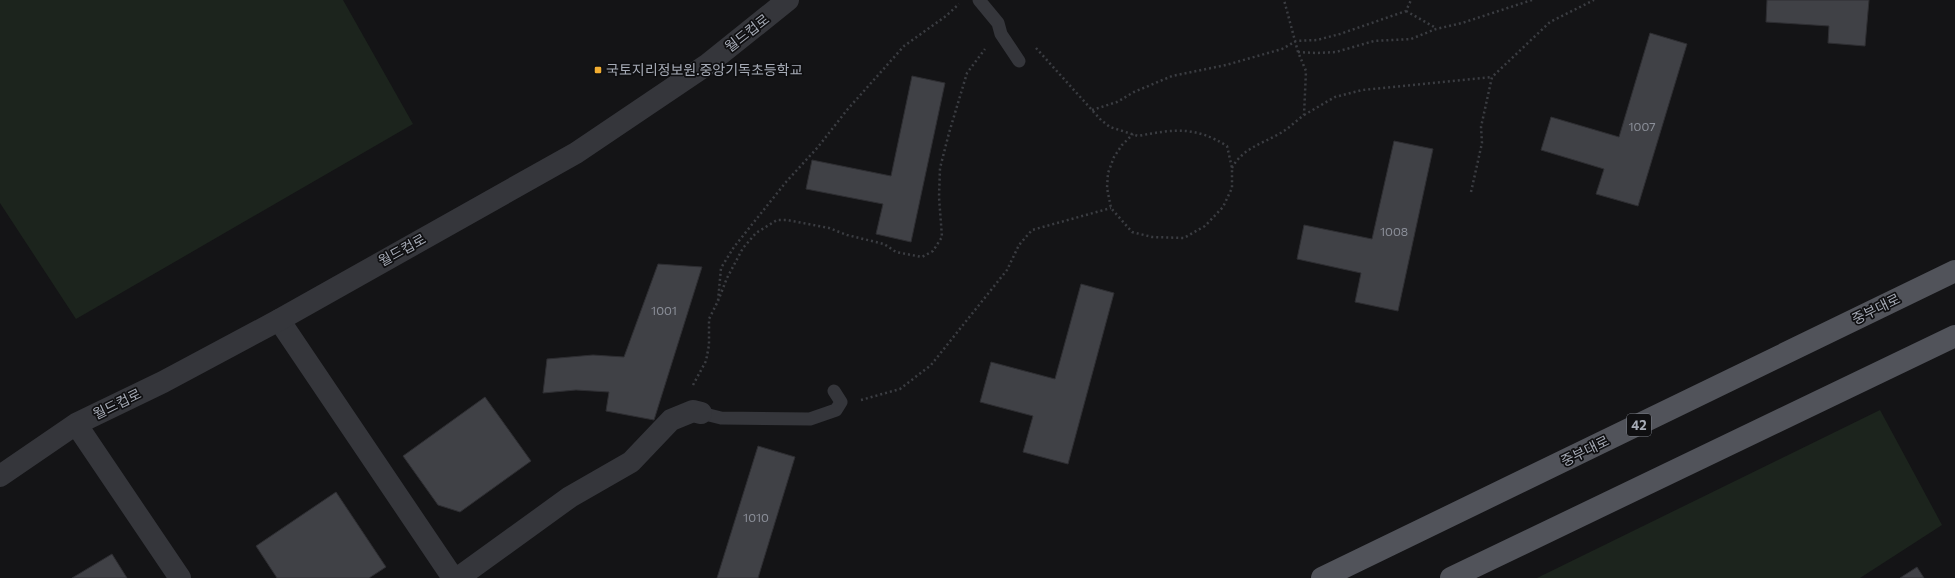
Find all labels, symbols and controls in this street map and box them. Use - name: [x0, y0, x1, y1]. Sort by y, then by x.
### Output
- street label: 월드컵로: [721, 10, 772, 55]
- place label: 국토지리정보원.중앙기독초등학교: [606, 61, 803, 78]
- marker: 국토지리정보원.중앙기독초등학교: [593, 65, 603, 75]
- house number: 1007: [1628, 119, 1656, 133]
- house number: 1008: [1380, 224, 1408, 238]
- street label: 월드컵로: [375, 230, 429, 269]
- street label: 중부대로: [1849, 290, 1903, 327]
- house number: 1001: [651, 303, 677, 317]
- street label: 월드컵로: [90, 385, 144, 422]
- road number: 42: [1627, 414, 1651, 436]
- street label: 중부대로: [1558, 432, 1612, 469]
- house number: 1010: [743, 510, 769, 524]

